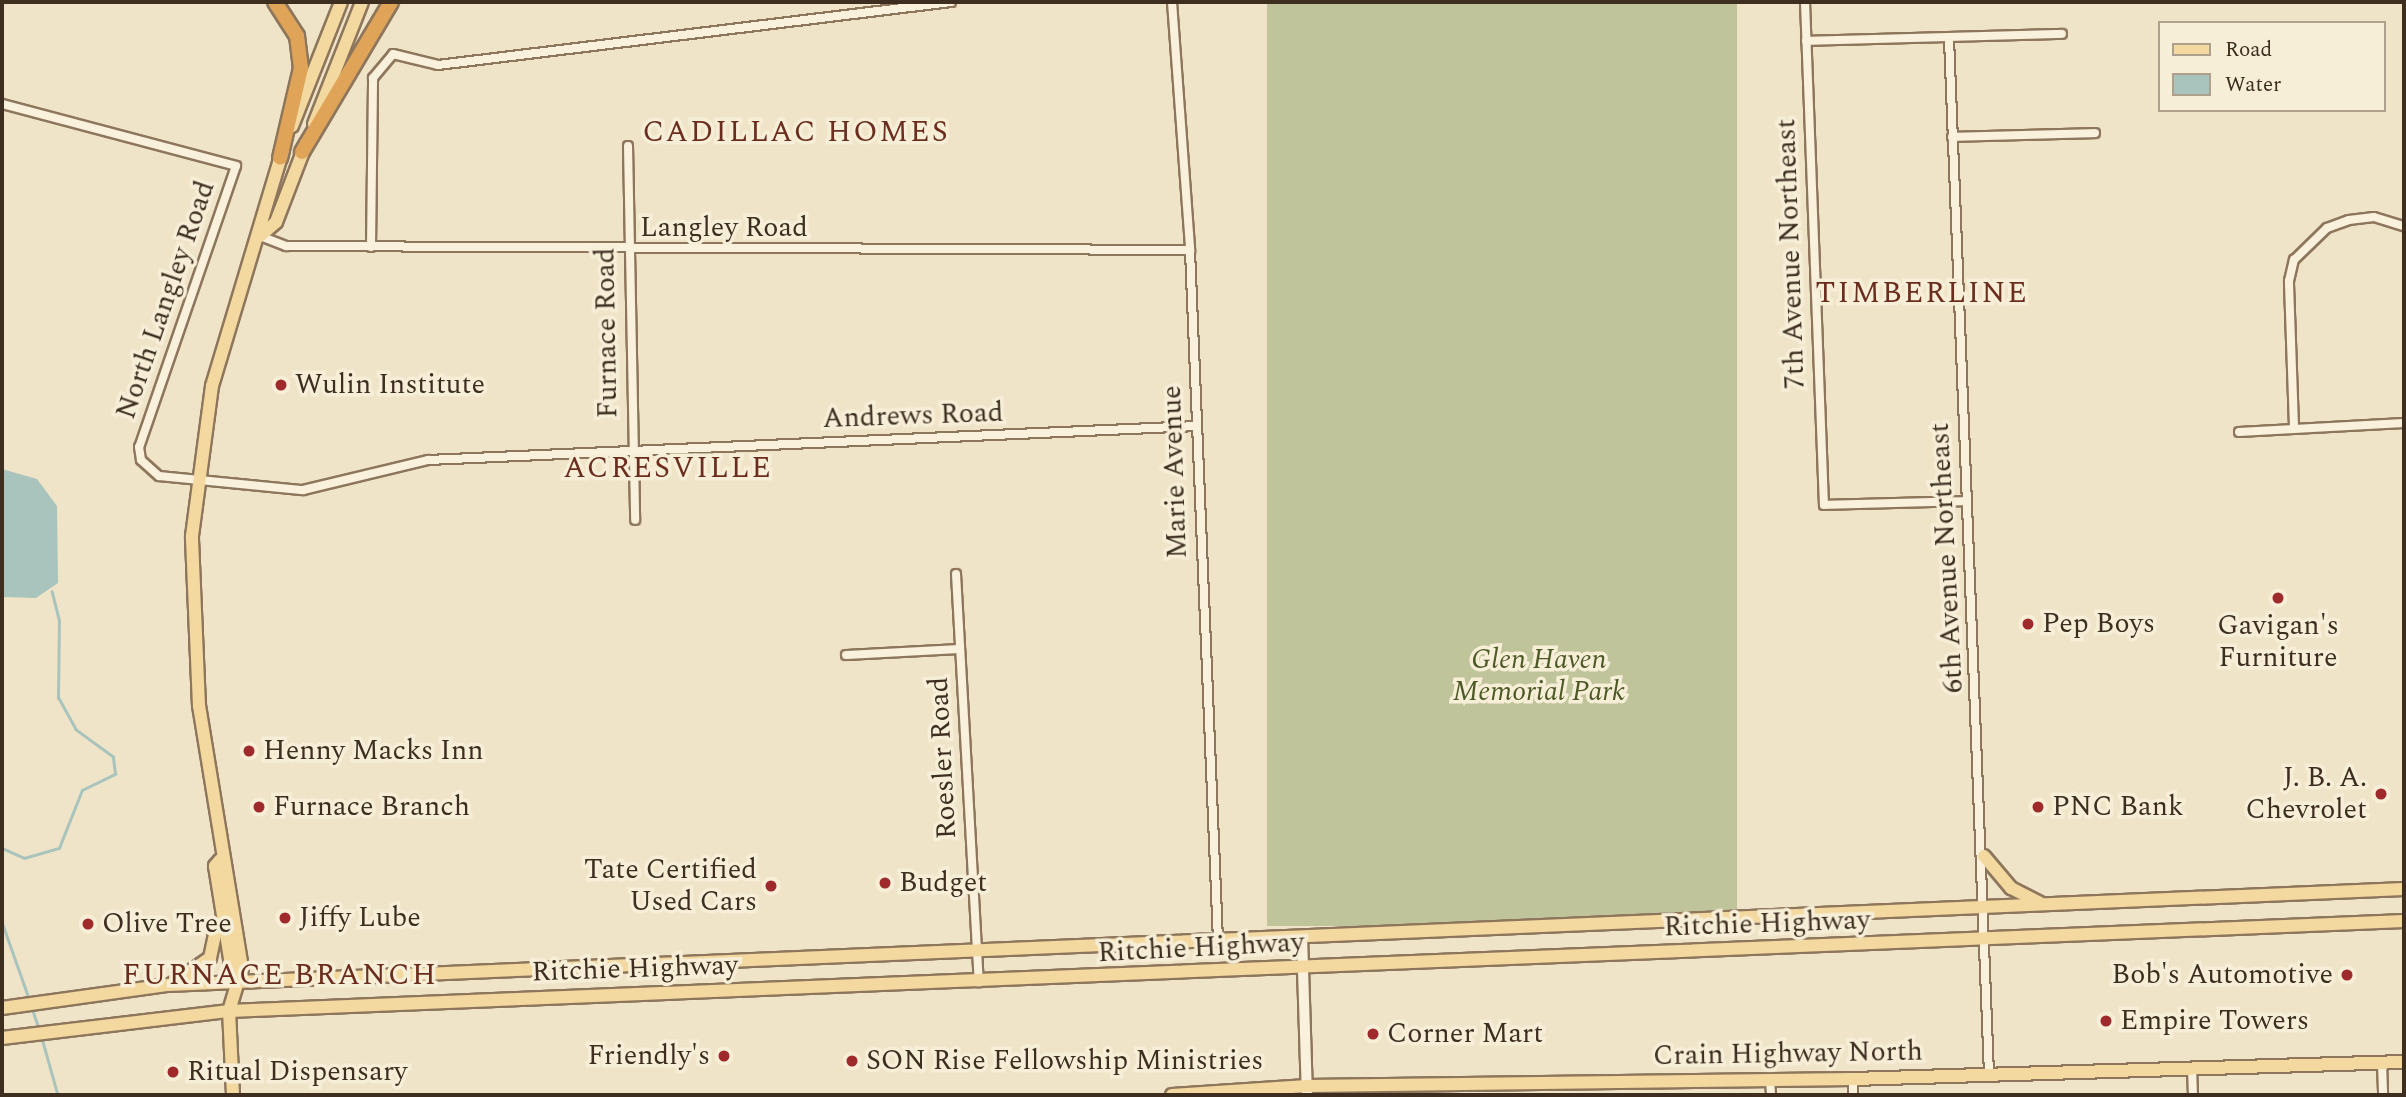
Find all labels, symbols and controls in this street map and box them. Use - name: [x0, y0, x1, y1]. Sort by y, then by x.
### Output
- legend: [2158, 21, 2385, 112]
- text: Road: [2225, 34, 2272, 66]
- text: Water: [2225, 69, 2281, 101]
- district label: CADILLAC HOMES: [644, 114, 948, 150]
- street label: 7th Avenue Northeast: [1769, 118, 1813, 390]
- street label: North Langley Road: [109, 176, 223, 424]
- street label: Langley Road: [640, 211, 808, 245]
- street label: Furnace Road: [589, 247, 625, 419]
- district label: TIMBERLINE: [1817, 275, 2027, 311]
- place label: Wulin Institute: [295, 368, 485, 402]
- marker: Wulin Institute: [273, 377, 289, 393]
- street label: Marie Avenue: [1155, 385, 1195, 559]
- street label: Andrews Road: [822, 396, 1004, 436]
- street label: 6th Avenue Northeast: [1923, 422, 1971, 694]
- district label: ACRESVILLE: [565, 450, 771, 486]
- marker: Gavigan's Furniture: [2270, 590, 2286, 606]
- place label: Pep Boys: [2042, 607, 2155, 641]
- place label: Gavigan's Furniture: [2217, 609, 2339, 675]
- marker: Pep Boys: [2020, 616, 2036, 632]
- park label: Glen Haven Memorial Park: [1453, 643, 1625, 709]
- street label: Roesler Road: [922, 676, 964, 840]
- place label: Henny Macks Inn: [263, 734, 484, 768]
- marker: Henny Macks Inn: [241, 743, 257, 759]
- place label: J. B. A. Chevrolet: [2245, 761, 2367, 827]
- marker: J. B. A. Chevrolet: [2373, 786, 2389, 802]
- place label: Furnace Branch: [273, 790, 470, 824]
- place label: PNC Bank: [2052, 790, 2184, 824]
- marker: Furnace Branch: [251, 799, 267, 815]
- marker: PNC Bank: [2030, 799, 2046, 815]
- place label: Tate Certified Used Cars: [584, 853, 757, 919]
- place label: Budget: [899, 866, 987, 900]
- marker: Budget: [877, 875, 893, 891]
- marker: Tate Certified Used Cars: [763, 878, 779, 894]
- place label: Jiffy Lube: [299, 901, 421, 935]
- street label: Ritchie Highway: [1663, 904, 1871, 944]
- place label: Olive Tree: [102, 907, 232, 941]
- marker: Jiffy Lube: [277, 910, 293, 926]
- marker: Olive Tree: [80, 916, 96, 932]
- street label: Ritchie Highway: [1097, 926, 1305, 970]
- street label: Ritchie Highway: [531, 949, 739, 989]
- district label: FURNACE BRANCH: [124, 957, 436, 993]
- place label: Bob's Automotive: [2111, 958, 2333, 992]
- marker: Bob's Automotive: [2339, 967, 2355, 983]
- place label: Empire Towers: [2120, 1004, 2309, 1038]
- marker: Empire Towers: [2098, 1013, 2114, 1029]
- place label: Corner Mart: [1387, 1017, 1543, 1051]
- marker: Corner Mart: [1365, 1026, 1381, 1042]
- street label: Crain Highway North: [1653, 1035, 1923, 1073]
- place label: Friendly's: [588, 1039, 710, 1073]
- place label: SON Rise Fellowship Ministries: [866, 1044, 1263, 1078]
- marker: Friendly's: [716, 1048, 732, 1064]
- marker: SON Rise Fellowship Ministries: [844, 1053, 860, 1069]
- place label: Ritual Dispensary: [187, 1055, 407, 1089]
- marker: Ritual Dispensary: [165, 1064, 181, 1080]

